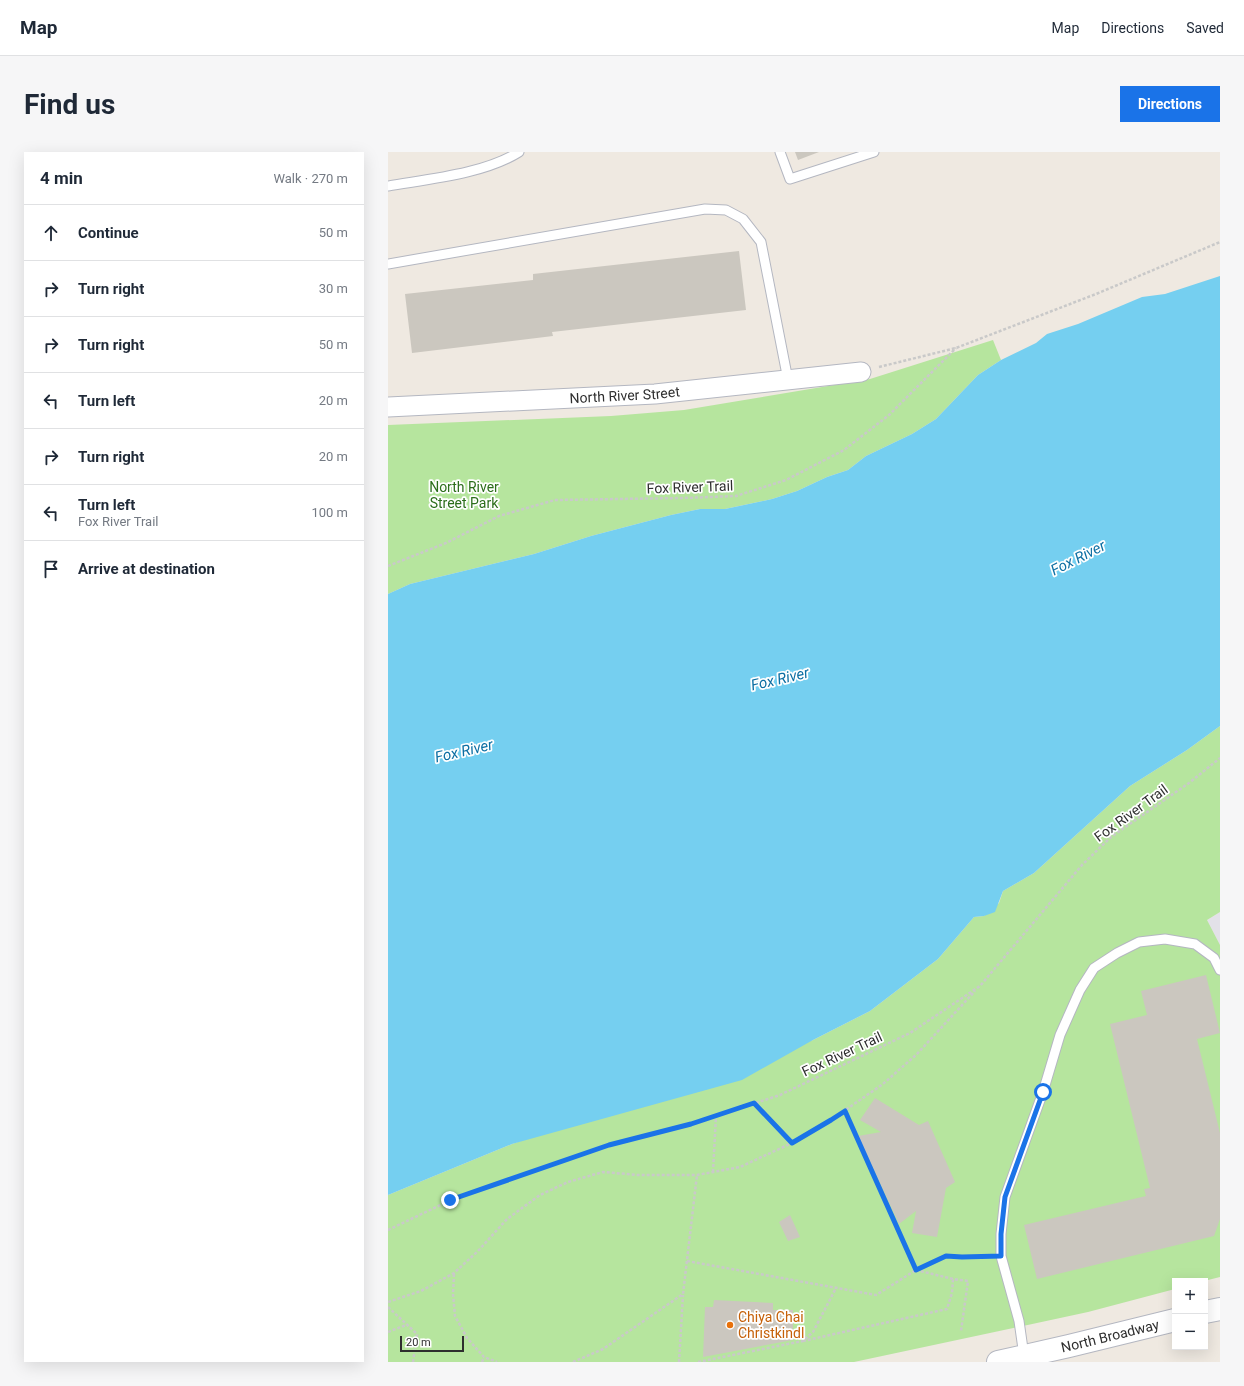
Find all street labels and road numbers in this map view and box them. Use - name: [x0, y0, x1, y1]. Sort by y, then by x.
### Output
- street label: North River Street: [569, 383, 681, 406]
- street label: Fox River Trail: [646, 477, 734, 497]
- street label: Fox River Trail: [1091, 781, 1171, 845]
- street label: Fox River Trail: [799, 1028, 885, 1080]
- street label: North Broadway: [1059, 1316, 1161, 1356]

